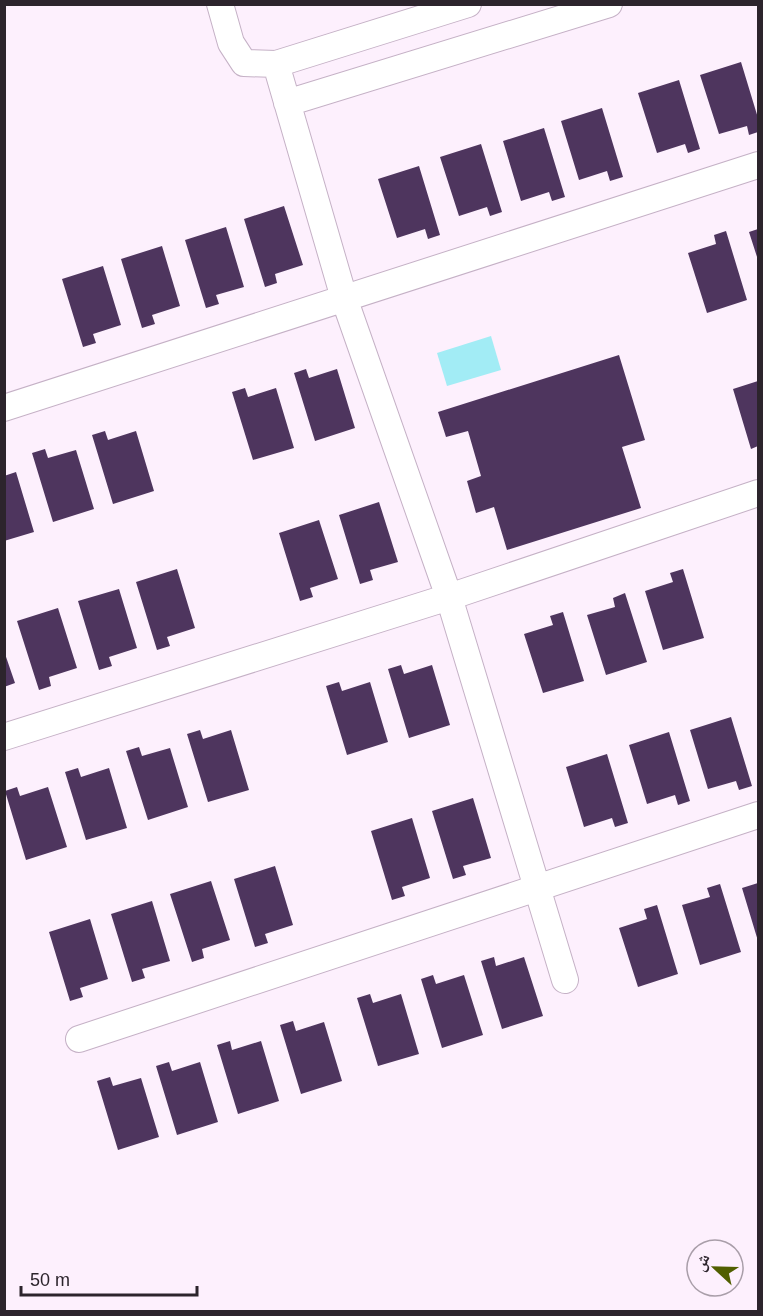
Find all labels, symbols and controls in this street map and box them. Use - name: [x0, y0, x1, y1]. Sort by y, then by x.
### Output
- north arrow: [685, 1238, 745, 1298]
- text: ش: [690, 1251, 714, 1274]
- scale bar: [21, 1259, 196, 1297]
- text: 50 m: [30, 1270, 70, 1290]

